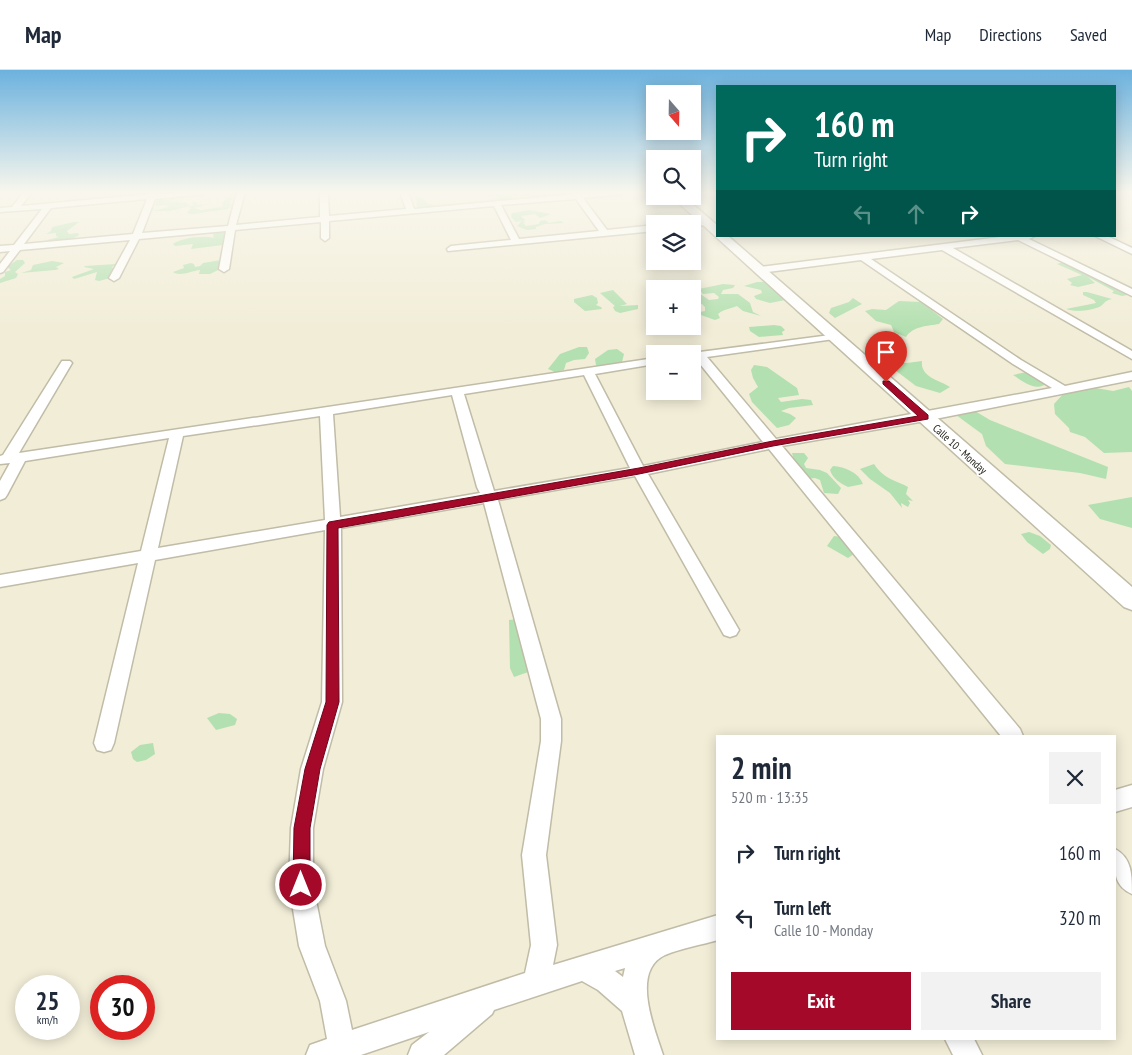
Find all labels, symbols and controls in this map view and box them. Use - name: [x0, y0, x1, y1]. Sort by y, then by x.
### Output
- text: Map: [25, 19, 62, 50]
- text: Map: [925, 23, 951, 46]
- text: Directions: [979, 23, 1042, 46]
- text: Saved: [1070, 23, 1107, 46]
- north arrow: [646, 85, 701, 140]
- map controls: [646, 85, 701, 400]
- text: 160 m: [814, 101, 895, 147]
- icon: right: [731, 105, 796, 170]
- text: Turn right: [814, 145, 888, 173]
- button: search: [646, 150, 701, 205]
- icon: left: [849, 200, 877, 228]
- icon: ahead: [902, 200, 930, 228]
- icon: right: [955, 200, 983, 228]
- button: layers: [646, 215, 701, 270]
- button: +: [646, 280, 701, 335]
- pin: [865, 331, 907, 382]
- icon: arrive: [872, 338, 900, 366]
- button: −: [646, 345, 701, 400]
- street label: Calle 10 - Monday: [930, 421, 991, 478]
- text: 2 min: [731, 748, 792, 787]
- button: close: [1049, 752, 1101, 804]
- text: 520 m · 13:35: [731, 787, 809, 807]
- icon: right: [731, 839, 759, 867]
- text: Turn right: [774, 841, 840, 865]
- text: 160 m: [1059, 841, 1101, 865]
- position arrow: [274, 858, 326, 910]
- text: Turn left: [774, 896, 831, 920]
- icon: left: [731, 904, 759, 932]
- text: 320 m: [1059, 906, 1101, 930]
- text: Calle 10 - Monday: [774, 920, 873, 940]
- button: Exit: [731, 972, 911, 1030]
- button: Share: [921, 972, 1101, 1030]
- speed limit sign: 30: [90, 975, 155, 1040]
- text: 25: [36, 985, 59, 1017]
- text: km/h: [37, 1012, 58, 1027]

